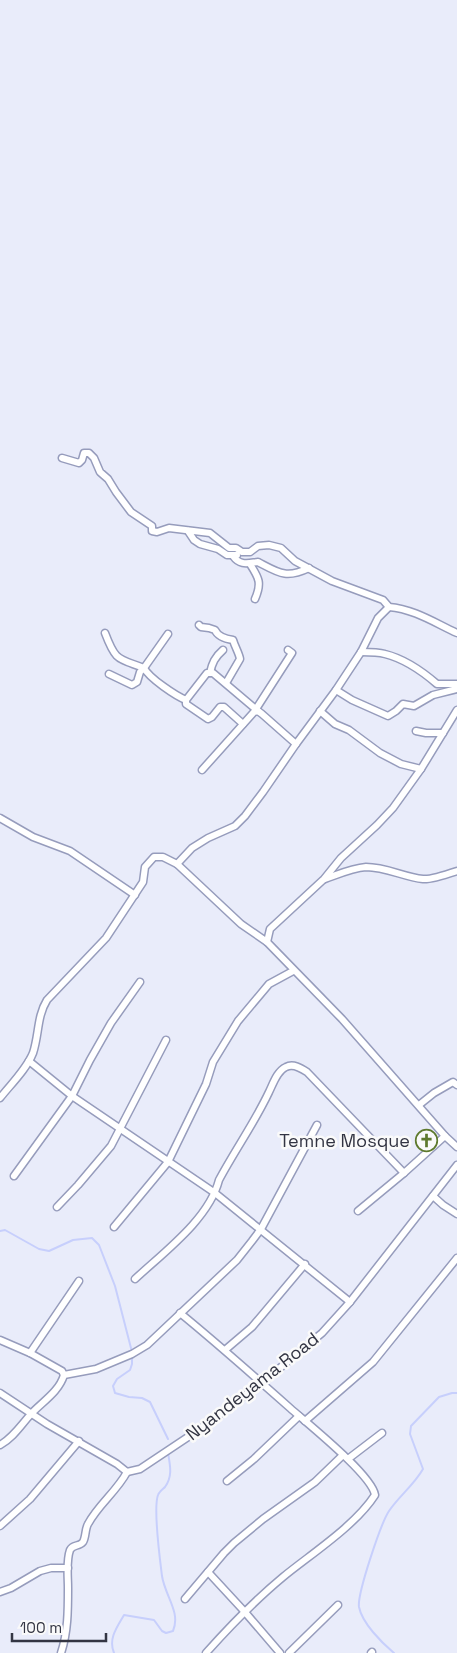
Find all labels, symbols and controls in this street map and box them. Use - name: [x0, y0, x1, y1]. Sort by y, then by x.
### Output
- church icon: Temne Mosque: [414, 1128, 438, 1152]
- place label: Temne Mosque: [279, 1129, 410, 1152]
- street label: Nyandeyama Road: [181, 1327, 323, 1445]
- scale bar: [12, 1610, 106, 1642]
- text: 100 m: [20, 1618, 62, 1637]

